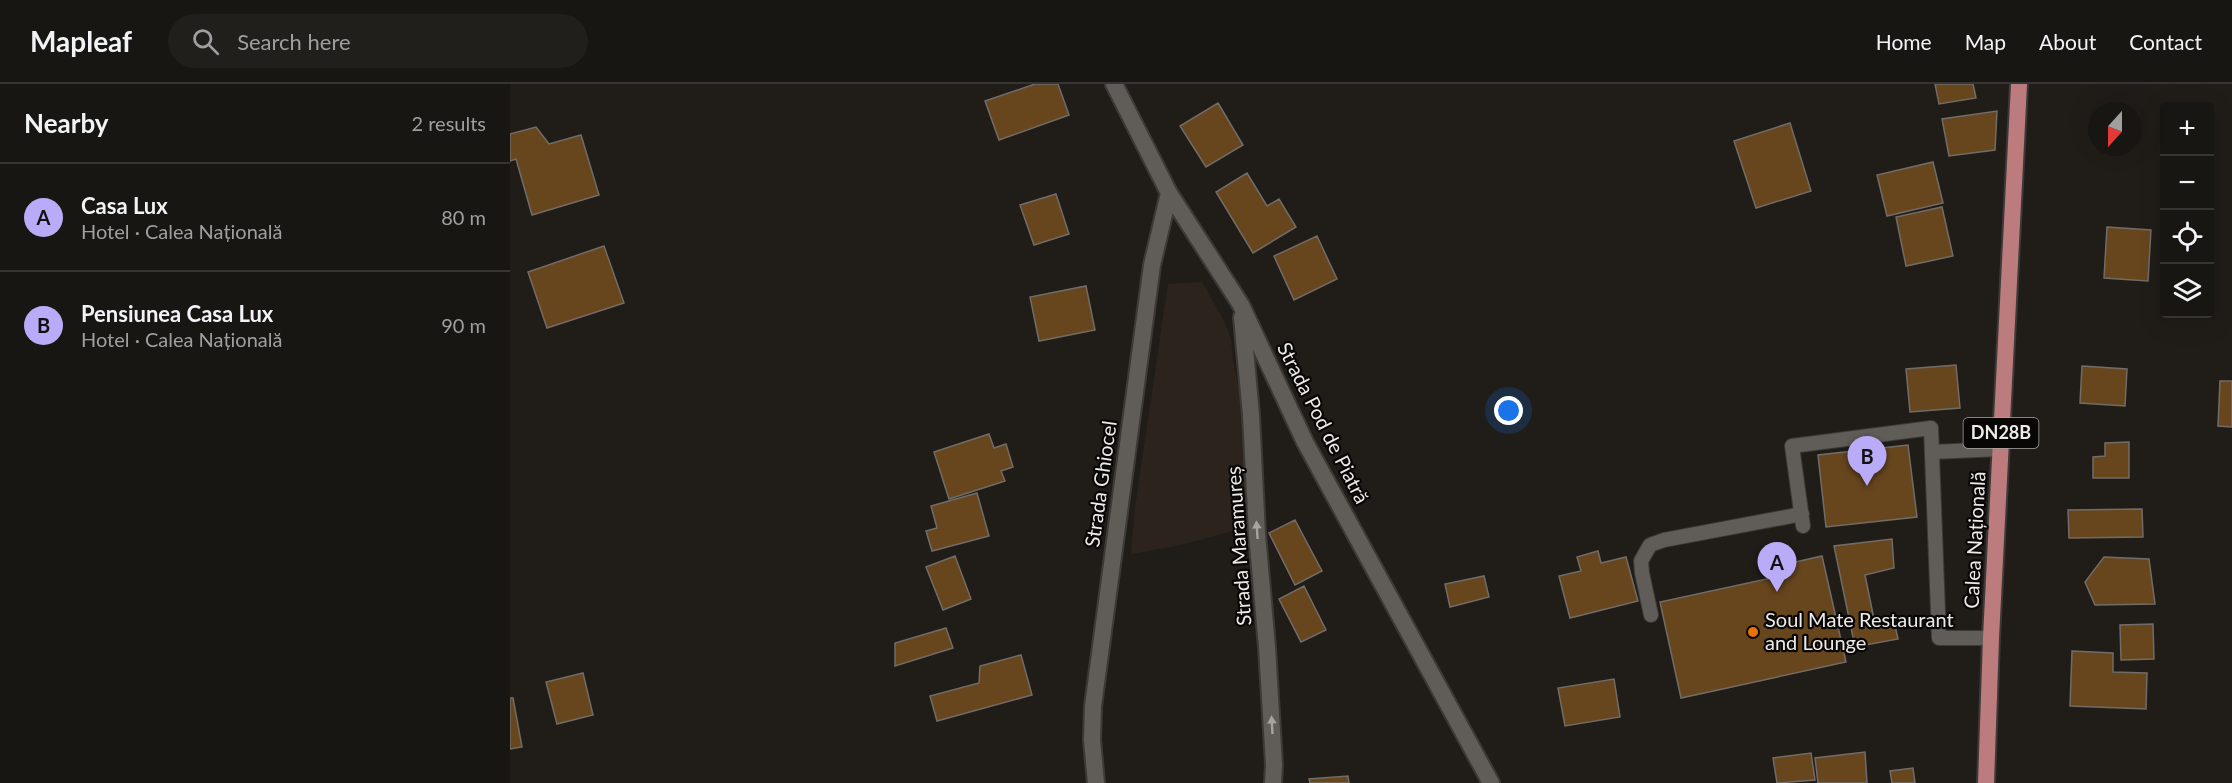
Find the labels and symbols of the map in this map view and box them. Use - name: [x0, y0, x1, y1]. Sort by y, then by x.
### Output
- north arrow: [2088, 102, 2142, 156]
- street label: Strada Pod de Piatră: [1273, 338, 1375, 507]
- your location: [1494, 396, 1523, 425]
- road number: DN28B: [1964, 418, 2038, 448]
- street label: Strada Ghiocel: [1079, 419, 1121, 549]
- pin: B: [1848, 436, 1886, 486]
- street label: Strada Maramureș: [1220, 465, 1256, 627]
- street label: Calea Națională: [1958, 471, 1990, 609]
- one-way arrow: [1252, 521, 1261, 540]
- pin: A: [1758, 542, 1796, 592]
- place label: Soul Mate Restaurant and Lounge: [1765, 607, 1954, 654]
- marker: Soul Mate Restaurant and Lounge: [1746, 625, 1760, 639]
- one-way arrow: [1267, 715, 1276, 734]

